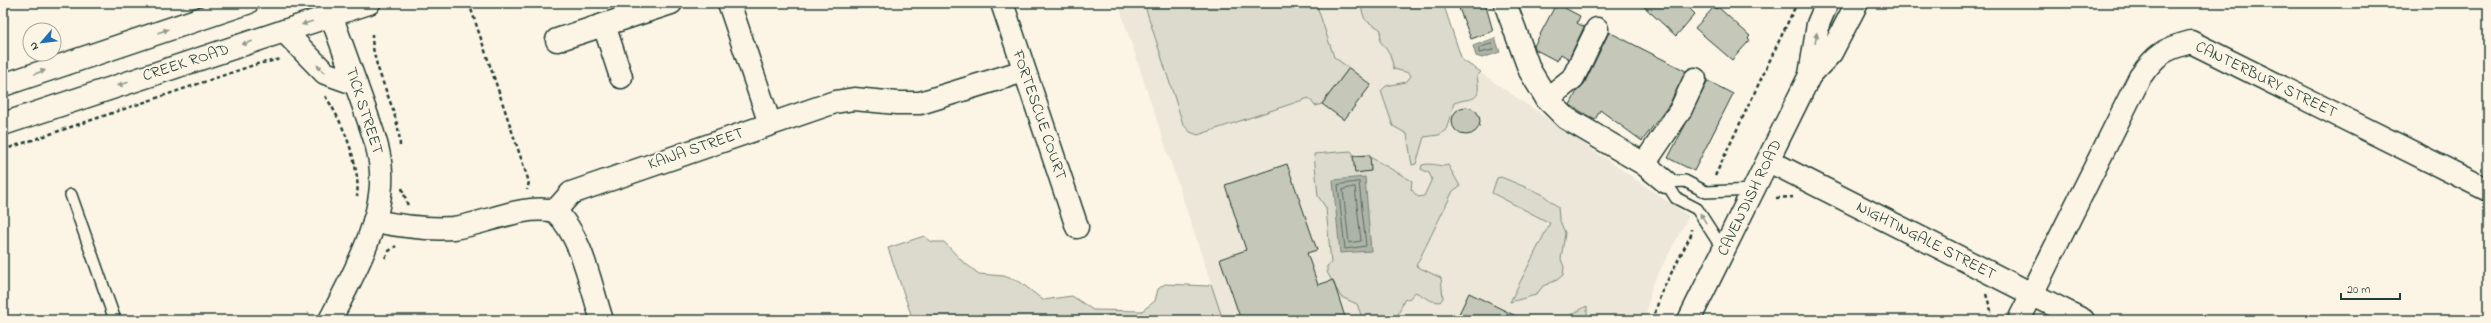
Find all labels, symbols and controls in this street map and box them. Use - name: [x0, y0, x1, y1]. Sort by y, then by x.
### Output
- one-way arrow: [301, 20, 313, 26]
- north arrow: [22, 22, 62, 62]
- one-way arrow: [158, 28, 170, 34]
- one-way arrow: [1813, 32, 1819, 45]
- street label: CANTERBURY STREET: [2191, 35, 2341, 125]
- street label: CREEK ROAD: [140, 38, 232, 88]
- text: N: [25, 39, 43, 53]
- one-way arrow: [240, 40, 252, 46]
- street label: FORTESCUE COURT: [1005, 46, 1073, 183]
- one-way arrow: [316, 64, 326, 73]
- street label: TICK STREET: [339, 64, 389, 158]
- one-way arrow: [34, 69, 46, 75]
- one-way arrow: [117, 81, 129, 87]
- street label: KAIJA STREET: [645, 121, 747, 177]
- street label: CAVENDISH ROAD: [1711, 136, 1789, 260]
- street label: NIGHTINGALE STREET: [1852, 195, 2000, 287]
- one-way arrow: [1699, 213, 1707, 223]
- scale bar: [2341, 275, 2400, 301]
- text: 20 m: [2347, 281, 2370, 299]

